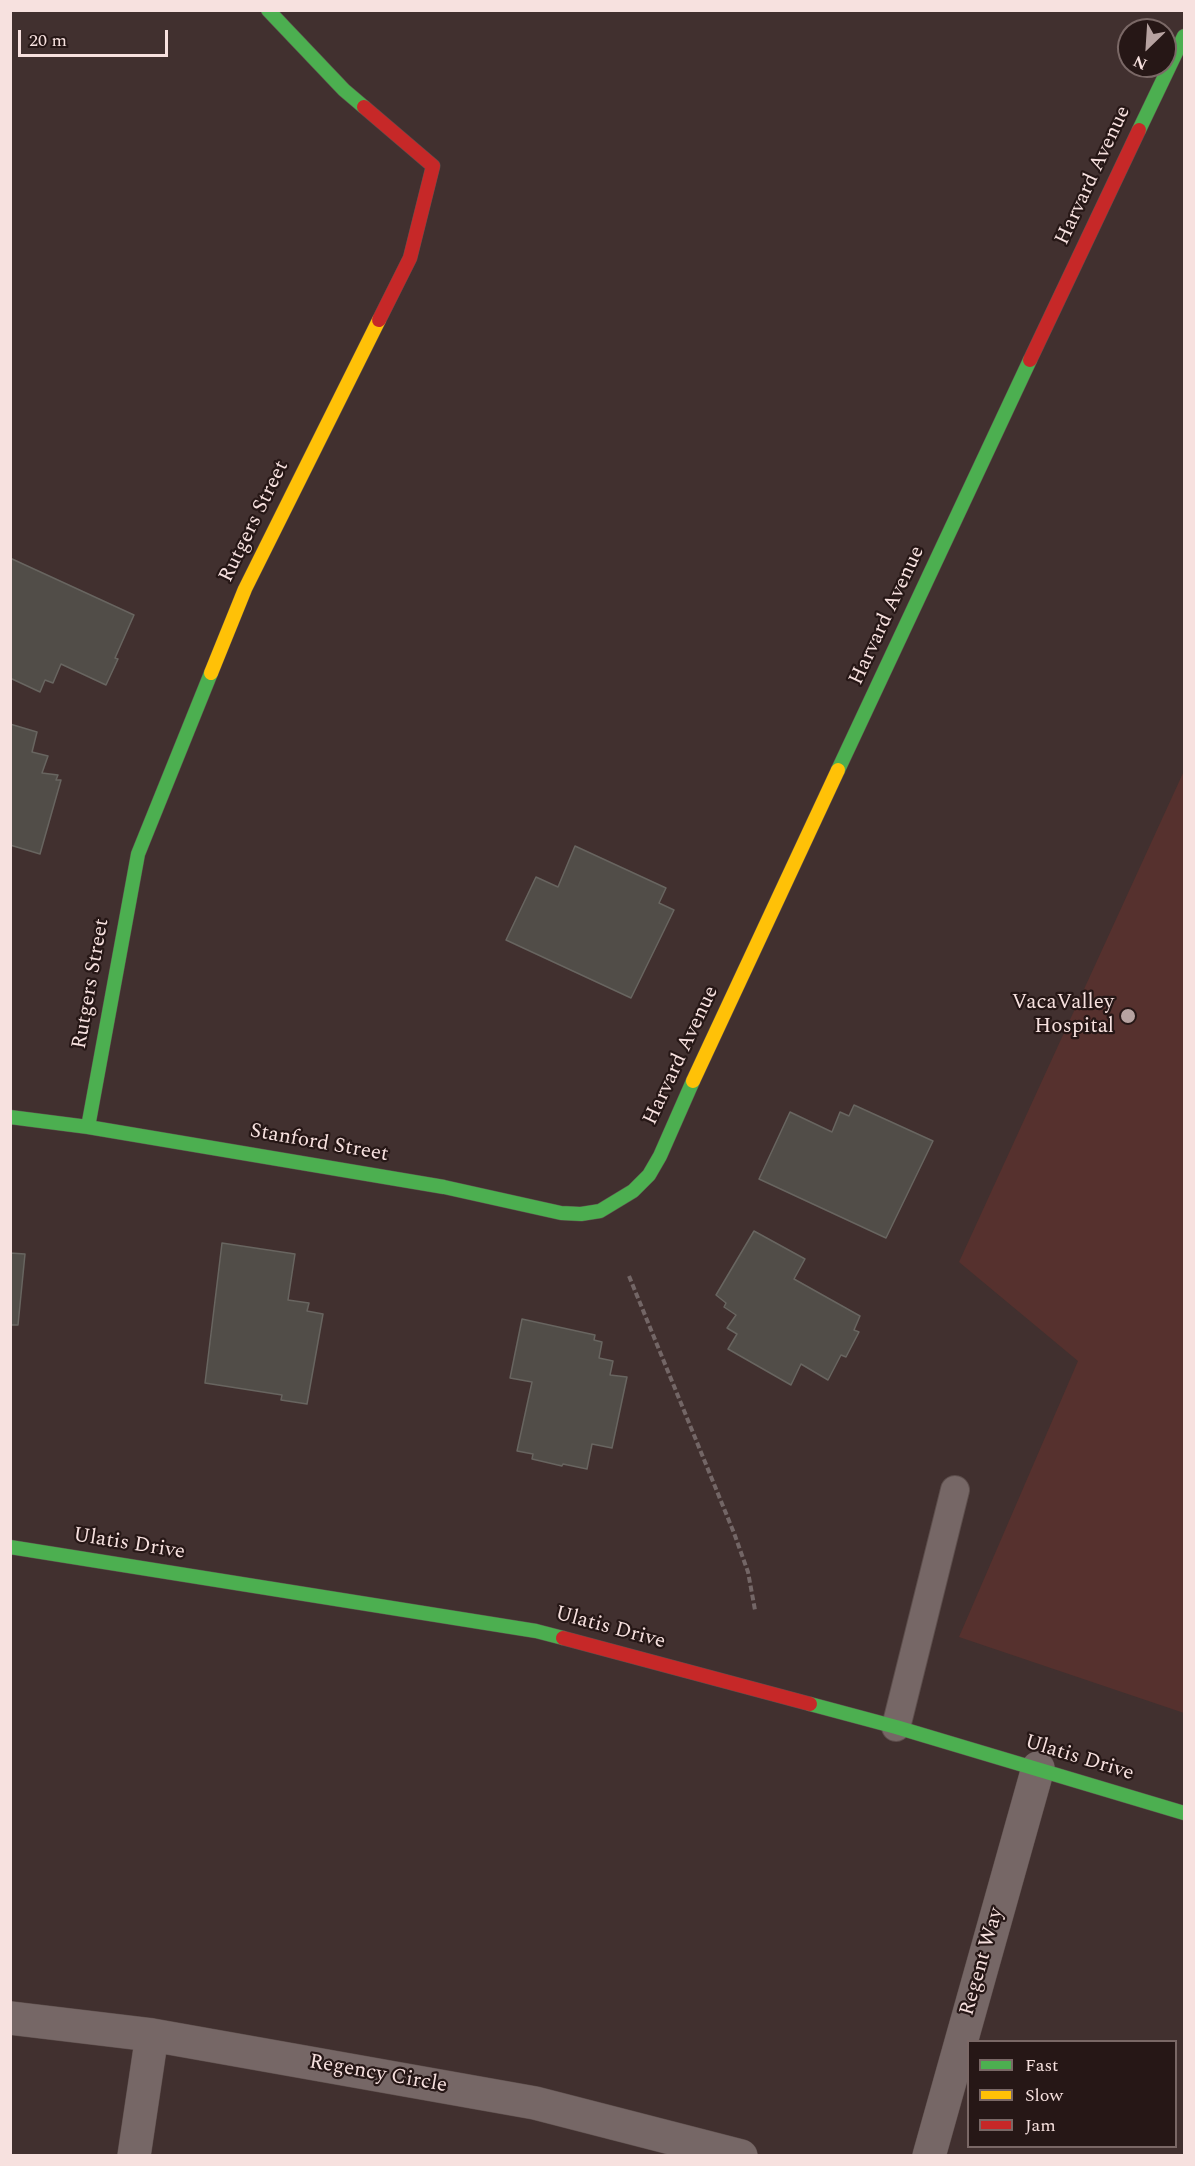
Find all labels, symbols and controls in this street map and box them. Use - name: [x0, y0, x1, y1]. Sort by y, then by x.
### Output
- scale bar: [21, 18, 171, 56]
- north arrow: [1117, 18, 1177, 78]
- text: 20 m: [29, 27, 67, 54]
- text: N: [1129, 49, 1151, 76]
- street label: Harvard Avenue: [1051, 102, 1137, 250]
- street label: Rutgers Street: [215, 457, 295, 587]
- street label: Harvard Avenue: [845, 542, 931, 690]
- street label: Rutgers Street: [68, 917, 116, 1051]
- street label: Harvard Avenue: [639, 982, 725, 1130]
- place label: VacaValley Hospital: [1012, 991, 1114, 1041]
- marker: VacaValley Hospital: [1119, 1007, 1137, 1025]
- street label: Stanford Street: [248, 1119, 390, 1169]
- street label: Ulatis Drive: [71, 1524, 187, 1566]
- street label: Ulatis Drive: [552, 1602, 668, 1656]
- street label: Ulatis Drive: [1021, 1730, 1137, 1788]
- street label: Regent Way: [956, 1905, 1010, 2019]
- legend: [967, 2040, 1177, 2148]
- street label: Regency Circle: [307, 2050, 449, 2100]
- text: Fast: [1025, 2052, 1058, 2079]
- text: Slow: [1025, 2082, 1063, 2109]
- text: Jam: [1025, 2112, 1056, 2139]

